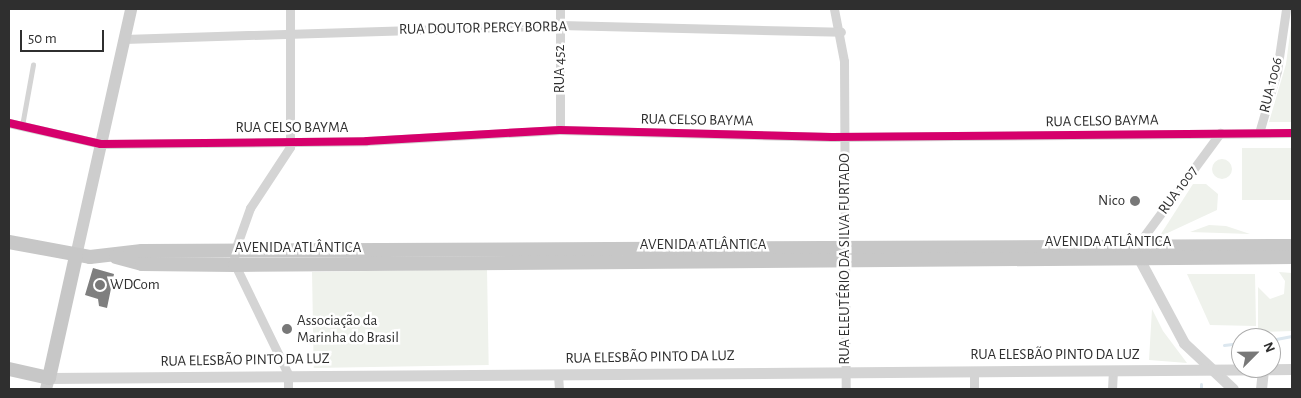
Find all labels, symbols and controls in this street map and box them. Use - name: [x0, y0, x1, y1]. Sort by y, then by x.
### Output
- street label: RUA DOUTOR PERCY BORBA: [399, 18, 567, 38]
- scale bar: [22, 20, 106, 52]
- text: 50 m: [28, 31, 57, 46]
- street label: RUA 452: [551, 45, 569, 93]
- street label: RUA 1006: [1255, 55, 1287, 115]
- street label: RUA CELSO BAYMA: [640, 110, 754, 130]
- street label: RUA CELSO BAYMA: [1045, 111, 1159, 131]
- street label: RUA CELSO BAYMA: [235, 119, 349, 137]
- street label: RUA ELEUTÉRIO DA SILVA FURTADO: [836, 153, 854, 365]
- street label: RUA 1007: [1154, 162, 1202, 218]
- place label: Nico: [1098, 192, 1125, 210]
- marker: Nico: [1129, 195, 1141, 207]
- street label: AVENIDA ATLÂNTICA: [1045, 233, 1171, 251]
- street label: AVENIDA ATLÂNTICA: [640, 236, 766, 254]
- street label: AVENIDA ATLÂNTICA: [235, 239, 361, 257]
- place label: WDCom: [110, 276, 160, 294]
- marker: WDCom: [94, 279, 106, 291]
- place label: Associação da Marinha do Brasil: [297, 311, 399, 346]
- marker: Associação da Marinha do Brasil: [281, 323, 293, 335]
- north arrow: [1231, 328, 1281, 378]
- text: N: [1261, 340, 1277, 355]
- street label: RUA ELESBÃO PINTO DA LUZ: [970, 346, 1140, 364]
- street label: RUA ELESBÃO PINTO DA LUZ: [565, 347, 735, 367]
- street label: RUA ELESBÃO PINTO DA LUZ: [160, 350, 330, 370]

